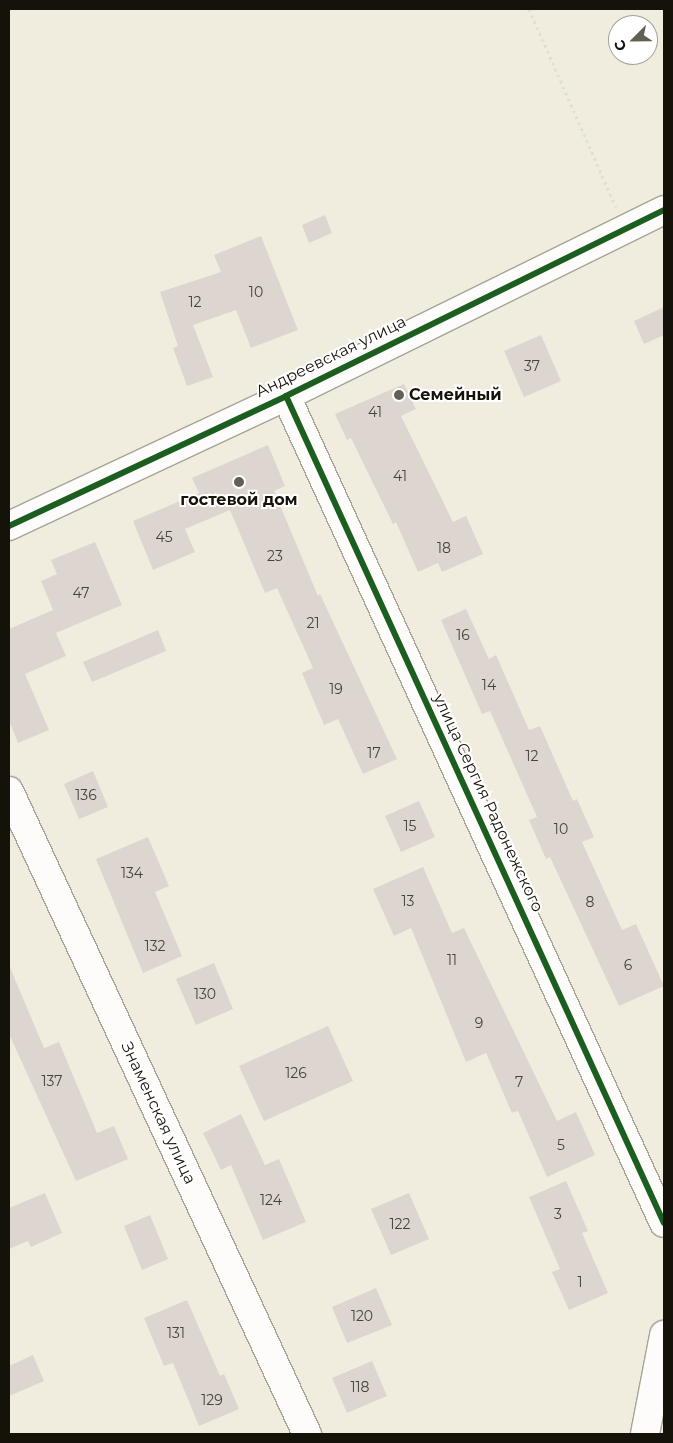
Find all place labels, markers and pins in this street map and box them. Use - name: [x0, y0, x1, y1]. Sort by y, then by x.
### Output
- place label: Семейный: [409, 385, 502, 405]
- marker: Семейный: [393, 389, 405, 401]
- marker: гостевой дом: [233, 476, 245, 488]
- place label: гостевой дом: [180, 490, 298, 510]

